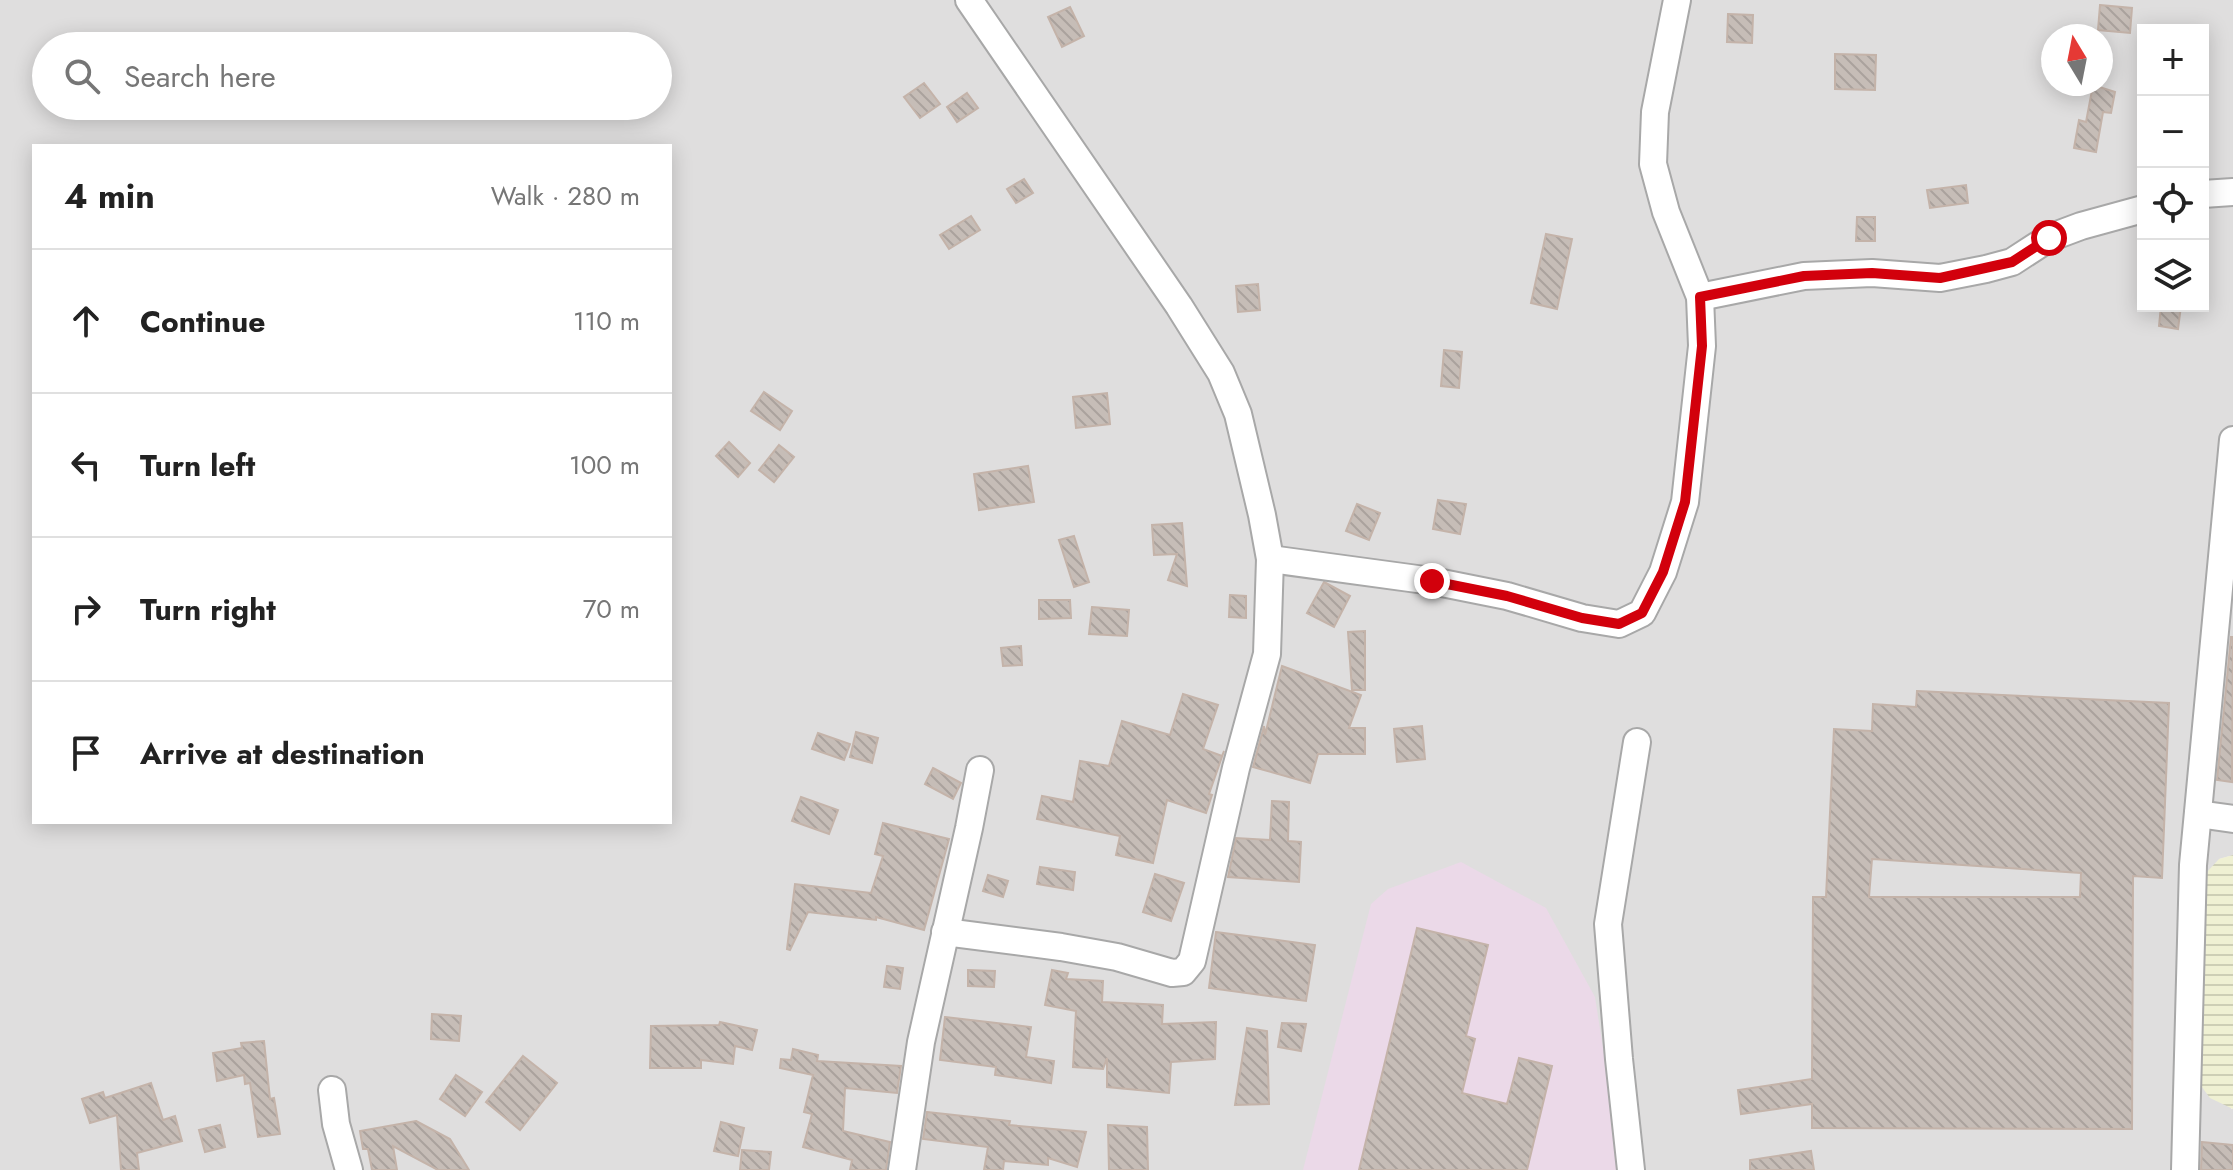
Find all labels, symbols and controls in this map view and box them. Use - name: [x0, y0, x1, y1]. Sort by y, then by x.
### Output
- north arrow: [2041, 24, 2113, 96]
- map controls: [2137, 24, 2209, 312]
- button: +: [2137, 24, 2209, 96]
- search box: [32, 32, 672, 120]
- icon: search: [60, 54, 104, 98]
- text: Search here: [124, 55, 276, 98]
- button: −: [2137, 96, 2209, 168]
- button: locate: [2137, 168, 2209, 240]
- text: 4 min: [64, 172, 155, 221]
- text: Walk · 280 m: [491, 177, 640, 215]
- route start: [2031, 220, 2067, 256]
- button: layers: [2137, 240, 2209, 312]
- icon: ahead: [64, 299, 108, 343]
- text: Continue: [140, 300, 266, 343]
- text: 110 m: [573, 302, 640, 340]
- icon: left: [64, 443, 108, 487]
- text: Turn left: [140, 444, 255, 487]
- text: 100 m: [569, 446, 640, 484]
- route end: [1414, 563, 1450, 599]
- icon: right: [64, 587, 108, 631]
- text: Turn right: [140, 588, 276, 631]
- text: 70 m: [583, 590, 640, 628]
- icon: arrive: [64, 731, 108, 775]
- text: Arrive at destination: [140, 732, 425, 775]

